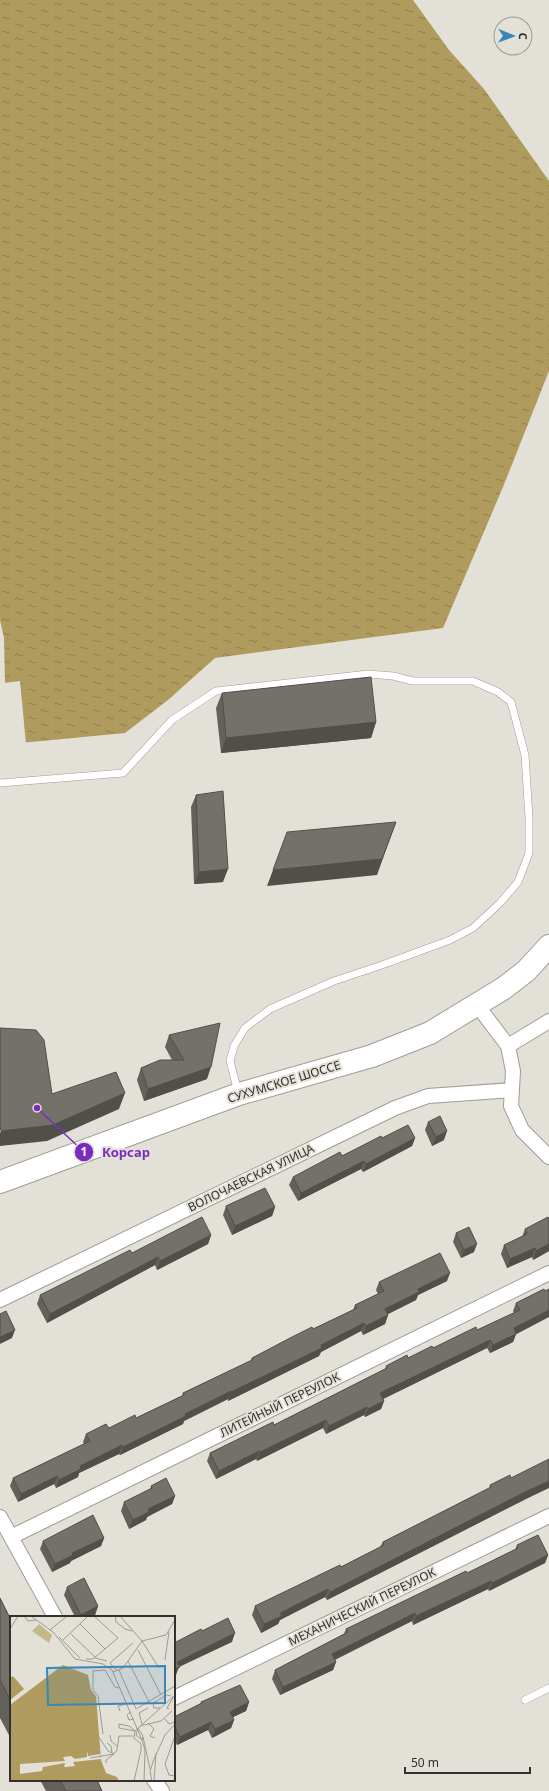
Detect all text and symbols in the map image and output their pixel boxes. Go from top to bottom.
north arrow [493,16,533,56]
text: С [516,32,531,40]
street label: СУХУМСКОЕ ШОССЕ [225,1056,343,1107]
street label: ВОЛОЧАЕВСКАЯ УЛИЦА [185,1139,317,1216]
callout: Корсар [74,1140,158,1165]
text: 1 [81,1143,87,1160]
text: Корсар [102,1143,150,1161]
street label: ЛИТЕЙНЫЙ ПЕРЕУЛОК [217,1368,343,1441]
street label: МЕХАНИЧЕСКИЙ ПЕРЕУЛОК [285,1563,439,1650]
inset map [10,1616,175,1781]
scale bar [405,1749,530,1775]
text: 50 m [411,1754,439,1771]

